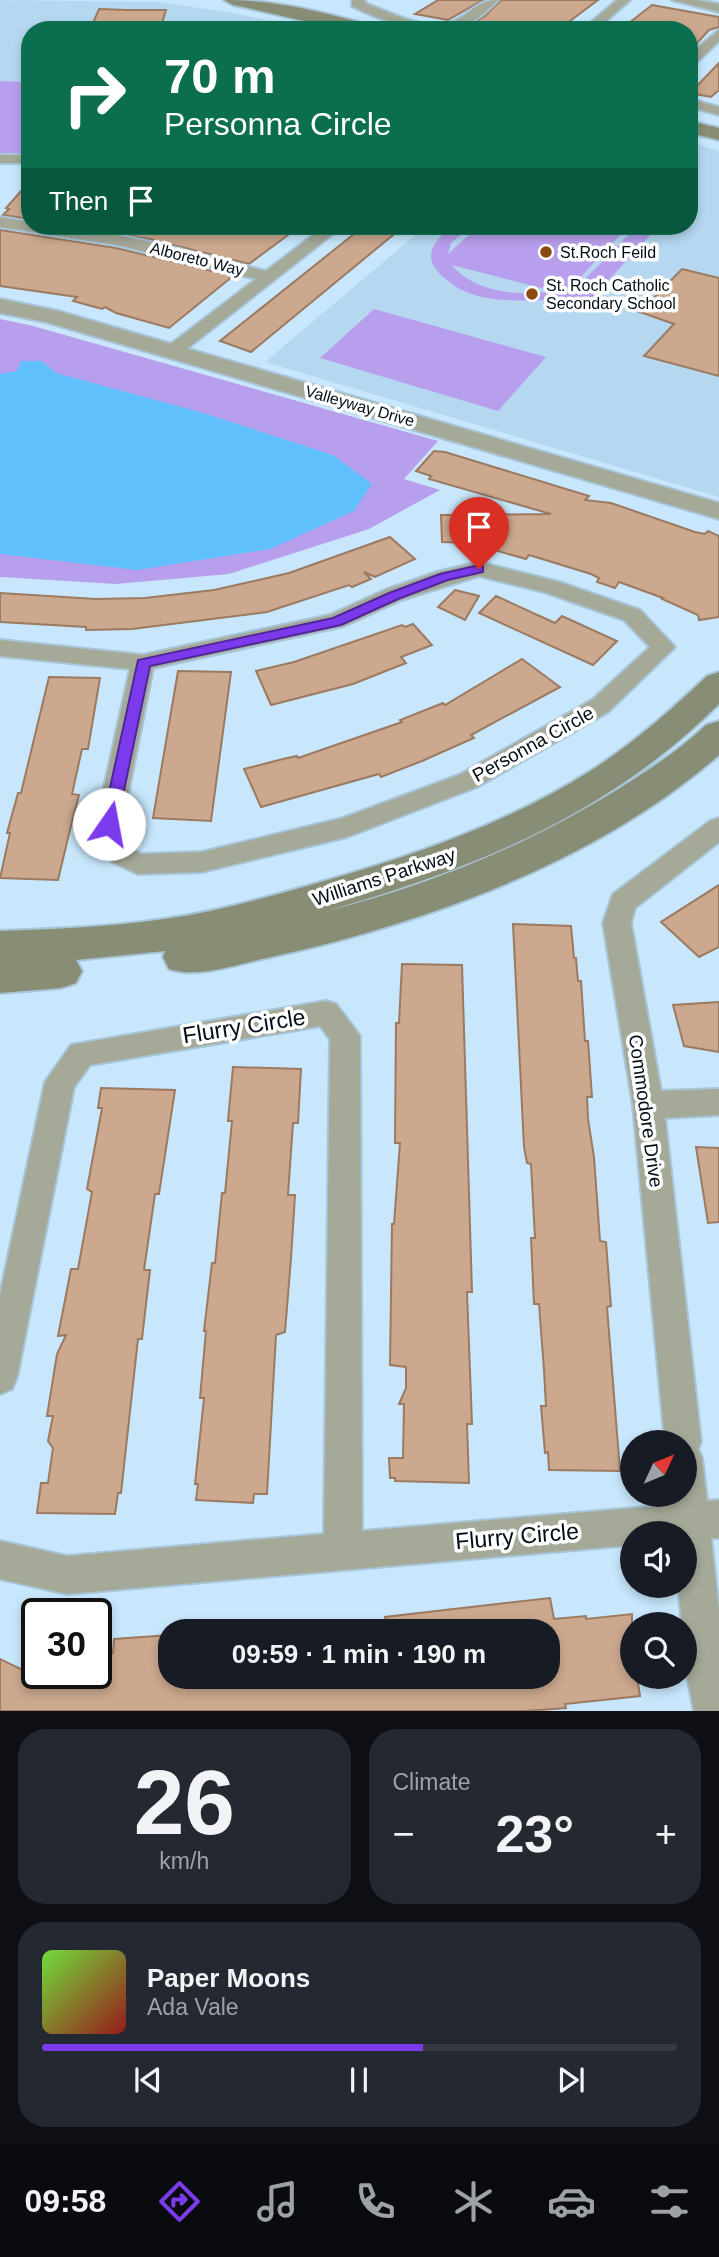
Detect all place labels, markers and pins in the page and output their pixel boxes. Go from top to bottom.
marker: St.Roch Feild [538,244,554,260]
place label: St.Roch Feild [560,244,656,261]
place label: St. Roch Catholic Secondary School [546,277,676,312]
marker: St. Roch Catholic Secondary School [524,286,540,302]
pin [449,497,509,569]

